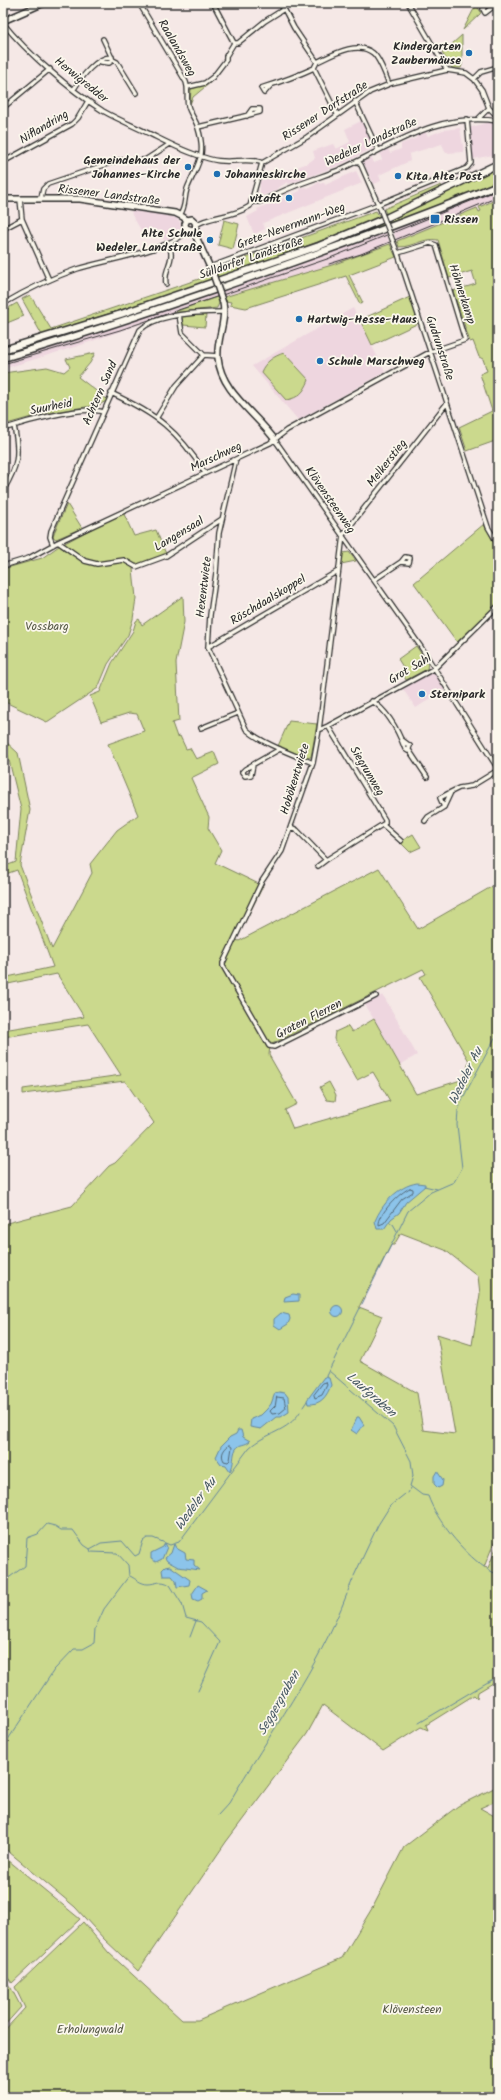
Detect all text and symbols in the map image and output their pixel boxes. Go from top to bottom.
street label: Raalandsweg [153,16,201,81]
place label: Kindergarten Zaubermäuse [391,37,461,70]
marker: Kindergarten Zaubermäuse [464,48,474,58]
street label: Herwigredder [50,52,113,108]
street label: Rissener Dorfstraße [278,76,372,146]
street label: Niflandring [16,105,72,149]
street label: Wedeler Landstraße [322,112,421,172]
place label: Gemeindehaus der Johannes-Kirche [84,151,181,184]
marker: Gemeindehaus der Johannes-Kirche [183,162,193,172]
place label: Johanneskirche [225,165,306,184]
place label: Kita Alte Post [406,167,483,186]
marker: Johanneskirche [212,169,222,179]
marker: Kita Alte Post [393,171,403,181]
street label: Rissener Landstraße [57,179,162,211]
place label: vitafit [250,189,282,208]
marker: vitafit [284,193,294,203]
street label: Grete-Nevermann-Weg [234,197,348,254]
place label: Rissen [444,210,478,229]
marker: Rissen [429,213,441,225]
place label: Alte Schule Wedeler Landstraße [96,224,202,257]
street label: Sülldorfer Landstraße [197,231,306,285]
marker: Alte Schule Wedeler Landstraße [205,235,215,245]
street label: Höhnerkamp [443,261,481,327]
place label: Hartwig-Hesse-Haus [307,310,417,329]
street label: Gudrunstraße [421,313,460,383]
marker: Hartwig-Hesse-Haus [294,314,304,324]
place label: Schule Marschweg [328,352,425,371]
marker: Schule Marschweg [315,356,325,366]
street label: Achtern Sand [77,357,123,428]
street label: Suurheid [28,393,75,420]
street label: Melkerstieg [362,435,412,491]
street label: Marschweg [187,437,245,477]
street label: Klövensteenweg [300,462,360,538]
street label: Langensaal [150,512,208,556]
street label: Hexentwiete [191,555,217,619]
street label: Röschdaalskoppel [226,570,310,630]
park label: Vossbarg [25,617,69,636]
street label: Grot Sahl [385,649,435,689]
place label: Sternipark [430,685,486,704]
marker: Sternipark [417,689,427,699]
street label: Hobökentwiete [275,740,315,817]
street label: Siegrunweg [345,742,390,800]
street label: Groten Flerren [272,994,346,1044]
water label: Wedeler Au [443,1042,490,1108]
water label: Laufgraben [341,1367,402,1423]
water label: Wedeler Au [170,1472,223,1535]
water label: Seggergraben [252,1666,306,1739]
park label: Klövensteen [382,2000,442,2019]
park label: Erholungwald [57,2020,124,2039]

